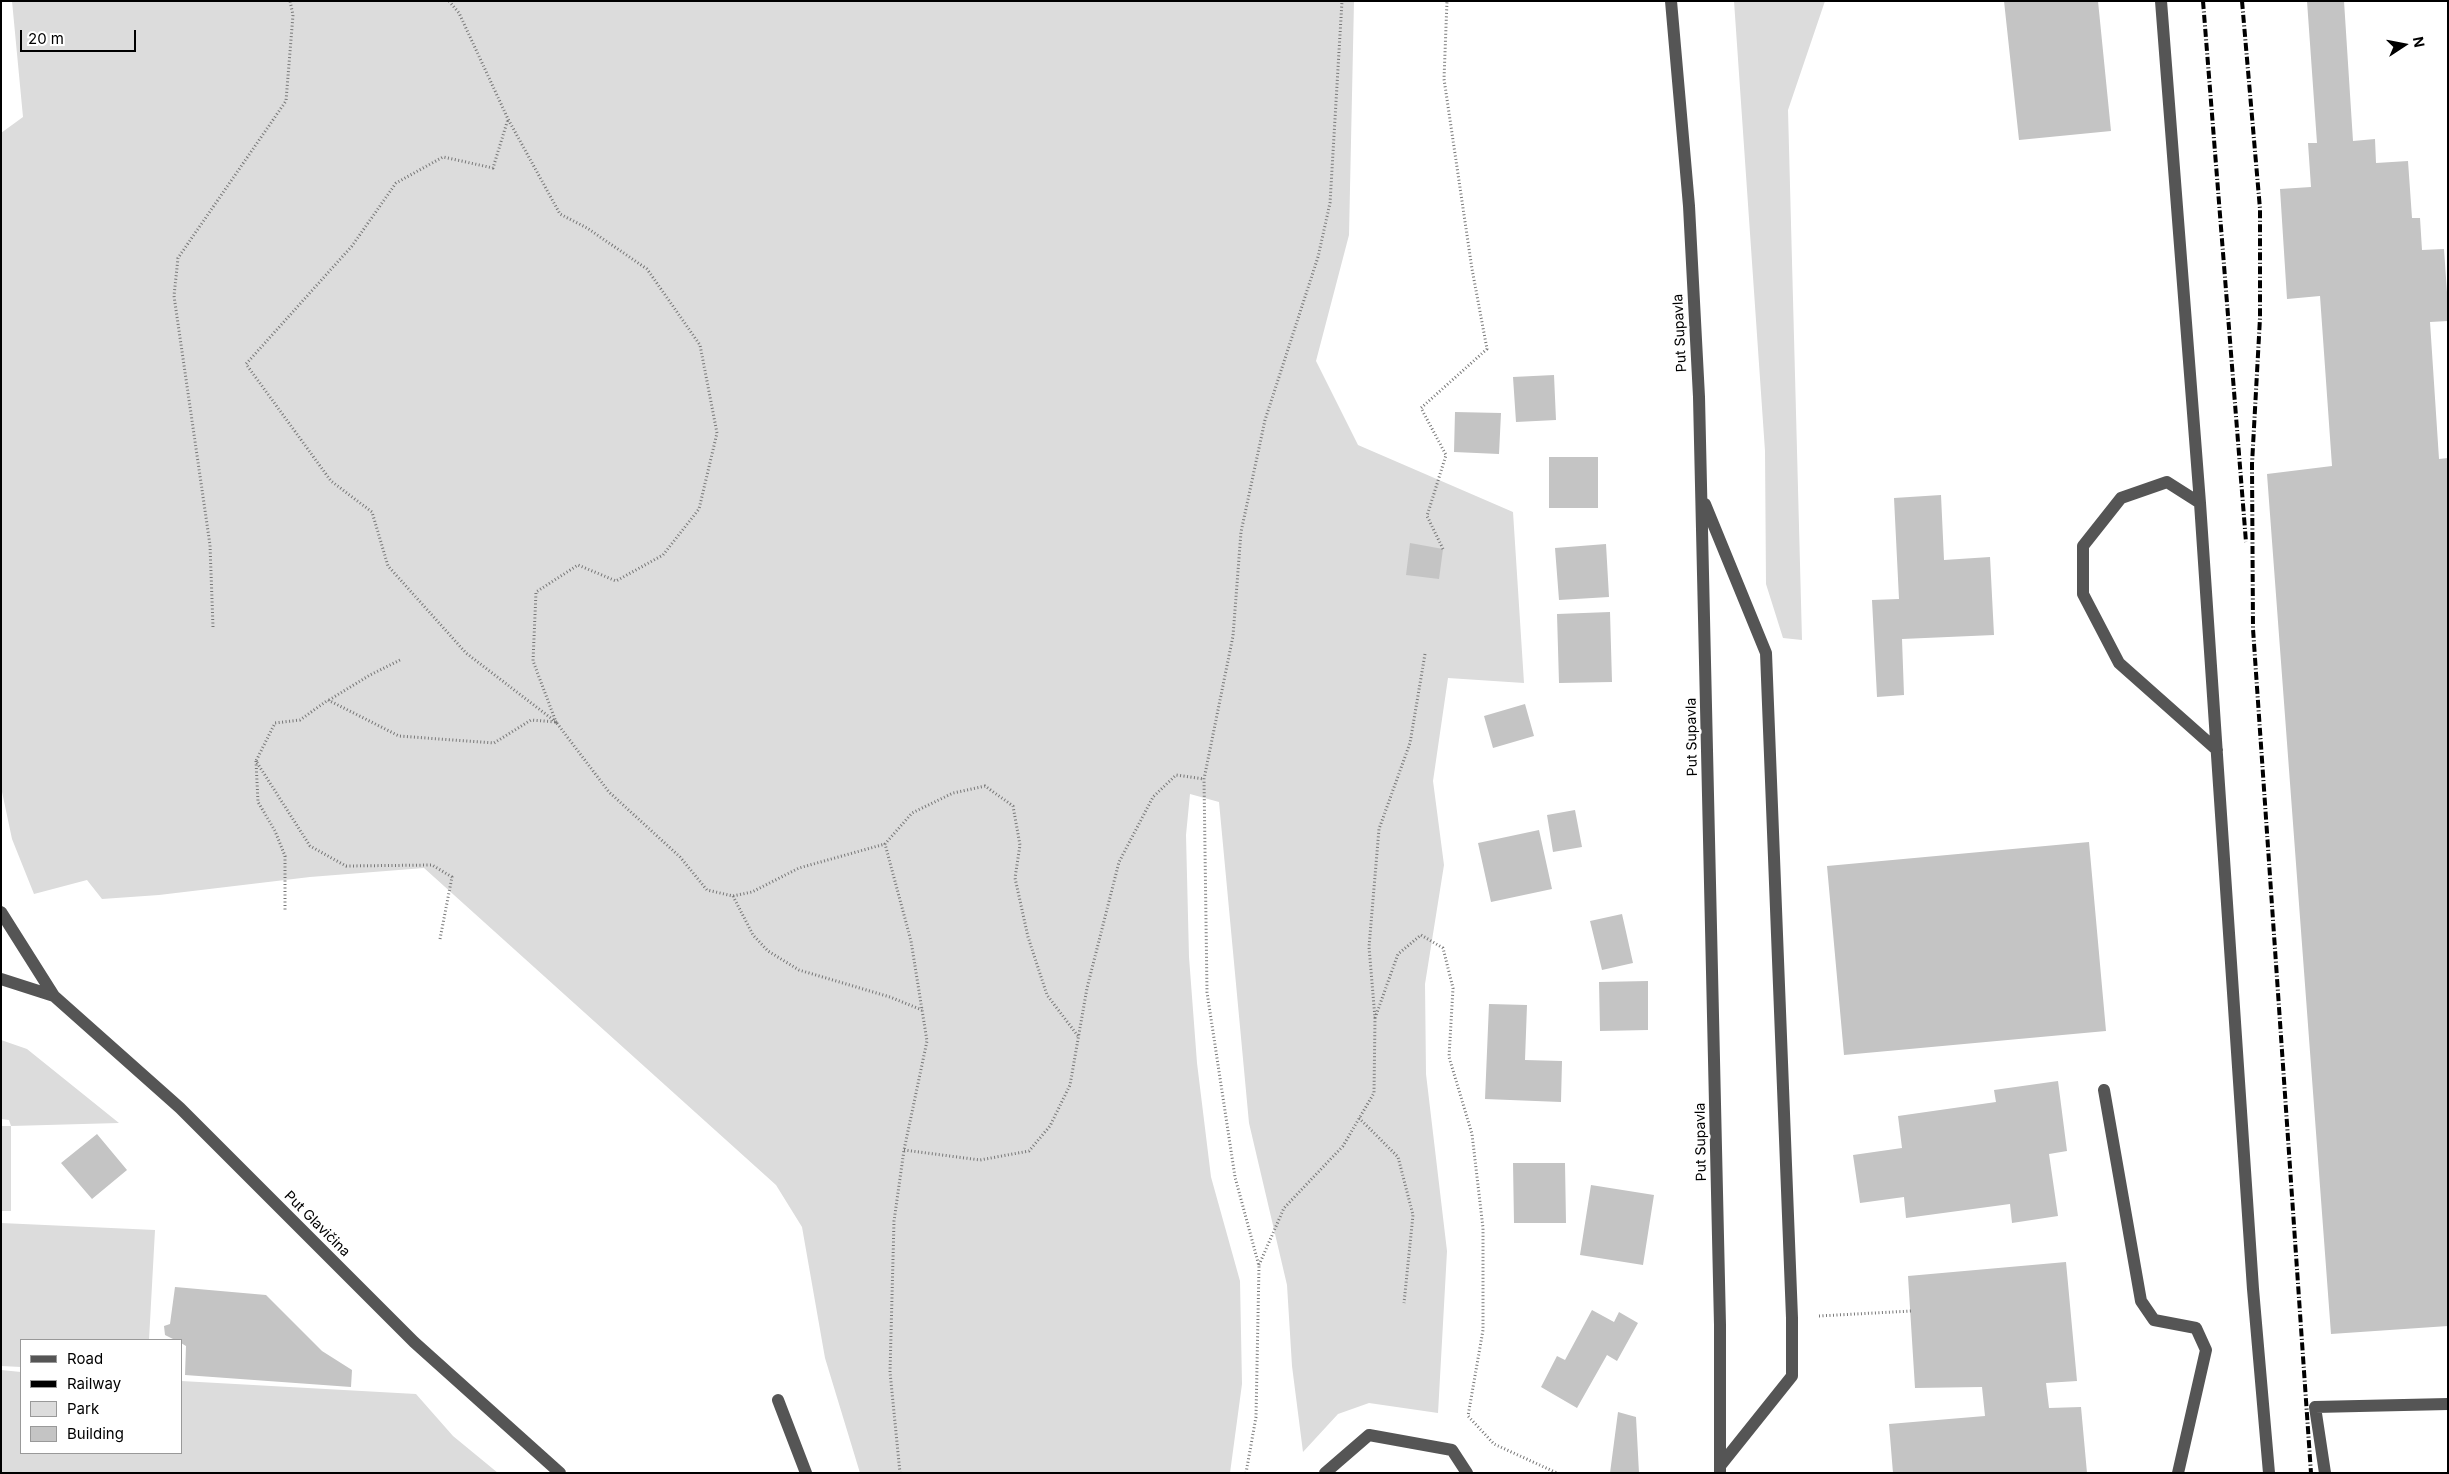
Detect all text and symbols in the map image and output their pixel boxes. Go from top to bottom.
scale bar [22,20,139,52]
north arrow [2379,20,2429,70]
text: 20 m [28,29,64,48]
text: N [2410,35,2429,49]
street label: Put Supavla [1670,293,1690,373]
street label: Put Supavla [1683,698,1701,776]
street label: Put Supavla [1692,1103,1710,1181]
street label: Put Glavičina [281,1188,353,1260]
legend [20,1339,182,1454]
text: Road [67,1349,103,1368]
text: Railway [67,1374,121,1393]
text: Park [67,1399,99,1418]
text: Building [67,1424,124,1443]

